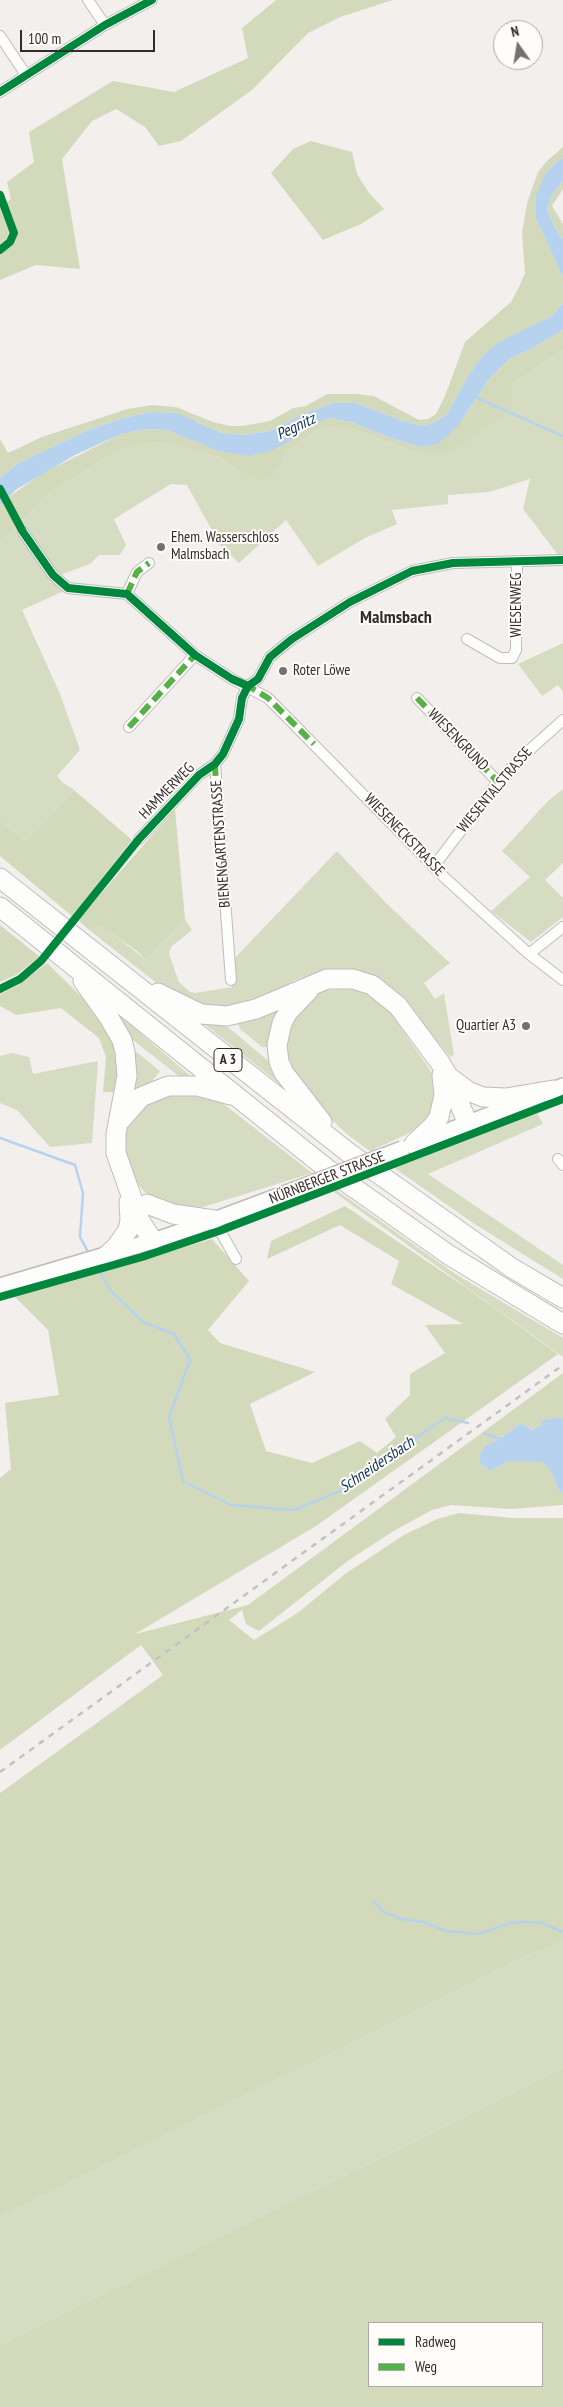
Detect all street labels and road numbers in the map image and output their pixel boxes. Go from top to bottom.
street label: WIESENWEG [508,573,526,637]
street label: WIESENGRUND [424,705,492,775]
street label: WIESENTALSTRASSE [454,743,536,837]
street label: HAMMERWEG [136,759,198,823]
street label: BIENENGARTENSTRASSE [208,779,234,909]
street label: WIESENECKSTRASSE [360,790,448,880]
road number: A 3 [214,1048,242,1072]
street label: NÜRNBERGER STRASSE [267,1148,387,1208]

